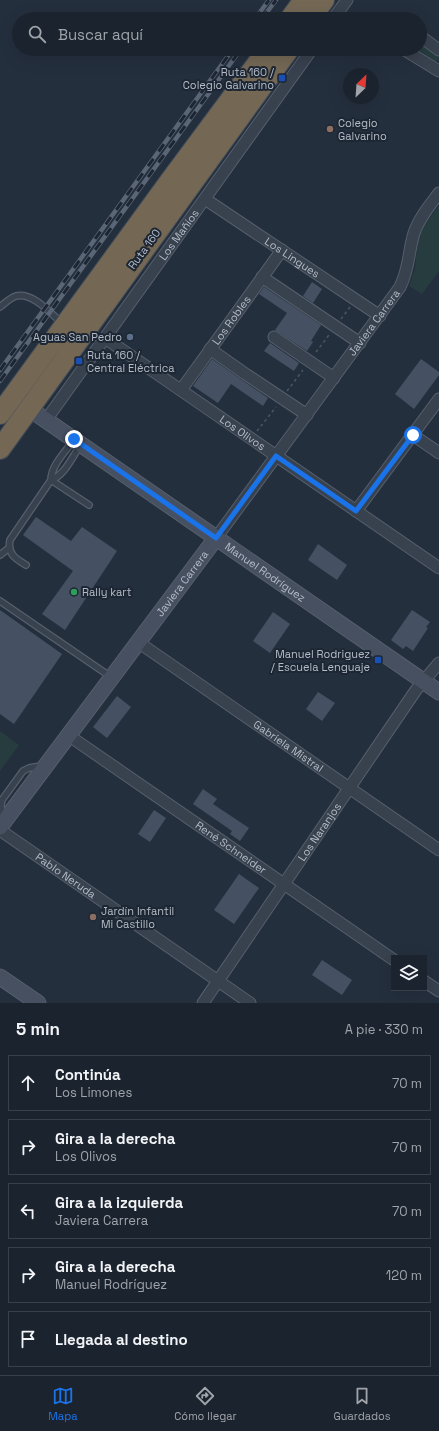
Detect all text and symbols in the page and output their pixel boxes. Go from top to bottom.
search box [12,12,427,56]
icon: search [26,23,48,45]
text: Buscar aquí [58,25,143,44]
place label: Ruta 160 / Colegio Galvarino [183,65,275,92]
north arrow [343,68,379,104]
marker: Ruta 160 / Colegio Galvarino [277,73,287,83]
place label: Colegio Galvarino [338,116,387,143]
marker: Colegio Galvarino [325,124,335,134]
street label: Los Mañíos [156,206,202,263]
street label: Ruta 160 [125,226,163,272]
street label: Los Lingues [262,234,323,281]
street label: Javiera Carrera [345,286,403,359]
street label: Los Robles [209,293,254,348]
place label: Aguas San Pedro [33,330,122,344]
marker: Aguas San Pedro [125,332,135,342]
place label: Ruta 160 / Central Eléctrica [87,348,175,375]
marker: Ruta 160 / Central Eléctrica [74,356,84,366]
street label: Los Olivos [217,412,268,453]
route start [404,426,422,444]
route end [65,430,83,448]
street label: Manuel Rodríguez [222,539,309,605]
street label: Javiera Carrera [153,547,212,619]
place label: Rally kart [82,585,132,599]
marker: Rally kart [69,587,79,597]
place label: Manuel Rodriguez / Escuela Lenguaje [271,647,370,674]
marker: Manuel Rodriguez / Escuela Lenguaje [373,655,383,665]
street label: Gabriela Mistral [251,717,326,775]
street label: Los Naranjos [295,800,344,864]
street label: René Schneider [193,818,269,877]
street label: Pablo Neruda [33,850,99,902]
place label: Jardín Infantil Mi Castillo [101,904,174,931]
marker: Jardín Infantil Mi Castillo [88,912,98,922]
map controls [391,955,427,991]
button: layers [391,955,427,991]
text: 5 min [16,1018,60,1040]
text: A pie · 330 m [345,1021,423,1038]
text: Continúa [55,1065,121,1084]
icon: ahead [17,1072,39,1094]
text: 70 m [392,1075,422,1092]
text: Los Limones [55,1084,132,1101]
text: Gira a la derecha [55,1129,175,1148]
icon: right [17,1136,39,1158]
text: 70 m [392,1139,422,1156]
text: Los Olivos [55,1148,117,1165]
text: Gira a la izquierda [55,1193,183,1212]
icon: left [17,1200,39,1222]
text: 70 m [392,1203,422,1220]
text: Javiera Carrera [55,1212,148,1229]
text: Gira a la derecha [55,1257,175,1276]
icon: right [17,1264,39,1286]
text: 120 m [386,1267,422,1284]
text: Manuel Rodríguez [55,1276,167,1293]
icon: arrive [17,1328,39,1350]
text: Llegada al destino [55,1330,188,1349]
tab: Mapa [48,1385,78,1423]
tab: Cómo llegar [174,1385,237,1423]
tab: Guardados [333,1385,391,1423]

